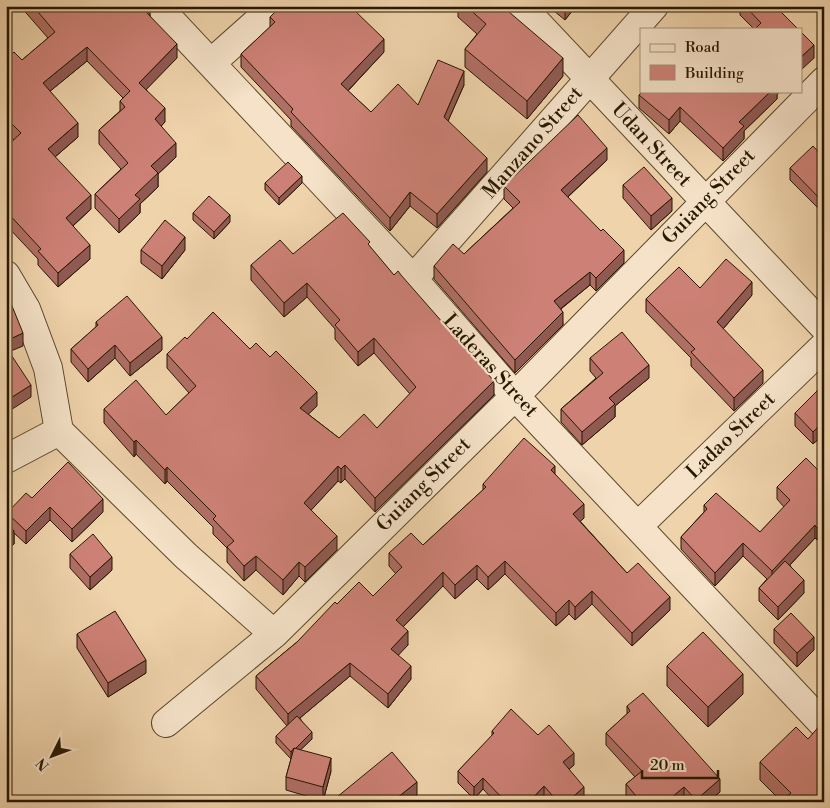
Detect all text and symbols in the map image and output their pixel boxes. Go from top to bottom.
legend [640,28,802,92]
text: Road [685,38,720,57]
text: Building [684,64,744,83]
street label: Manzano Street [477,82,589,204]
street label: Udan Street [606,98,696,192]
street label: Guiang Street [657,144,761,250]
street label: Laderas Street [437,309,543,423]
street label: Ladao Street [681,387,781,485]
street label: Guiang Street [371,432,477,538]
north arrow [28,730,78,780]
scale bar [642,748,719,780]
text: N [33,754,53,774]
text: 20 m [650,756,685,775]

